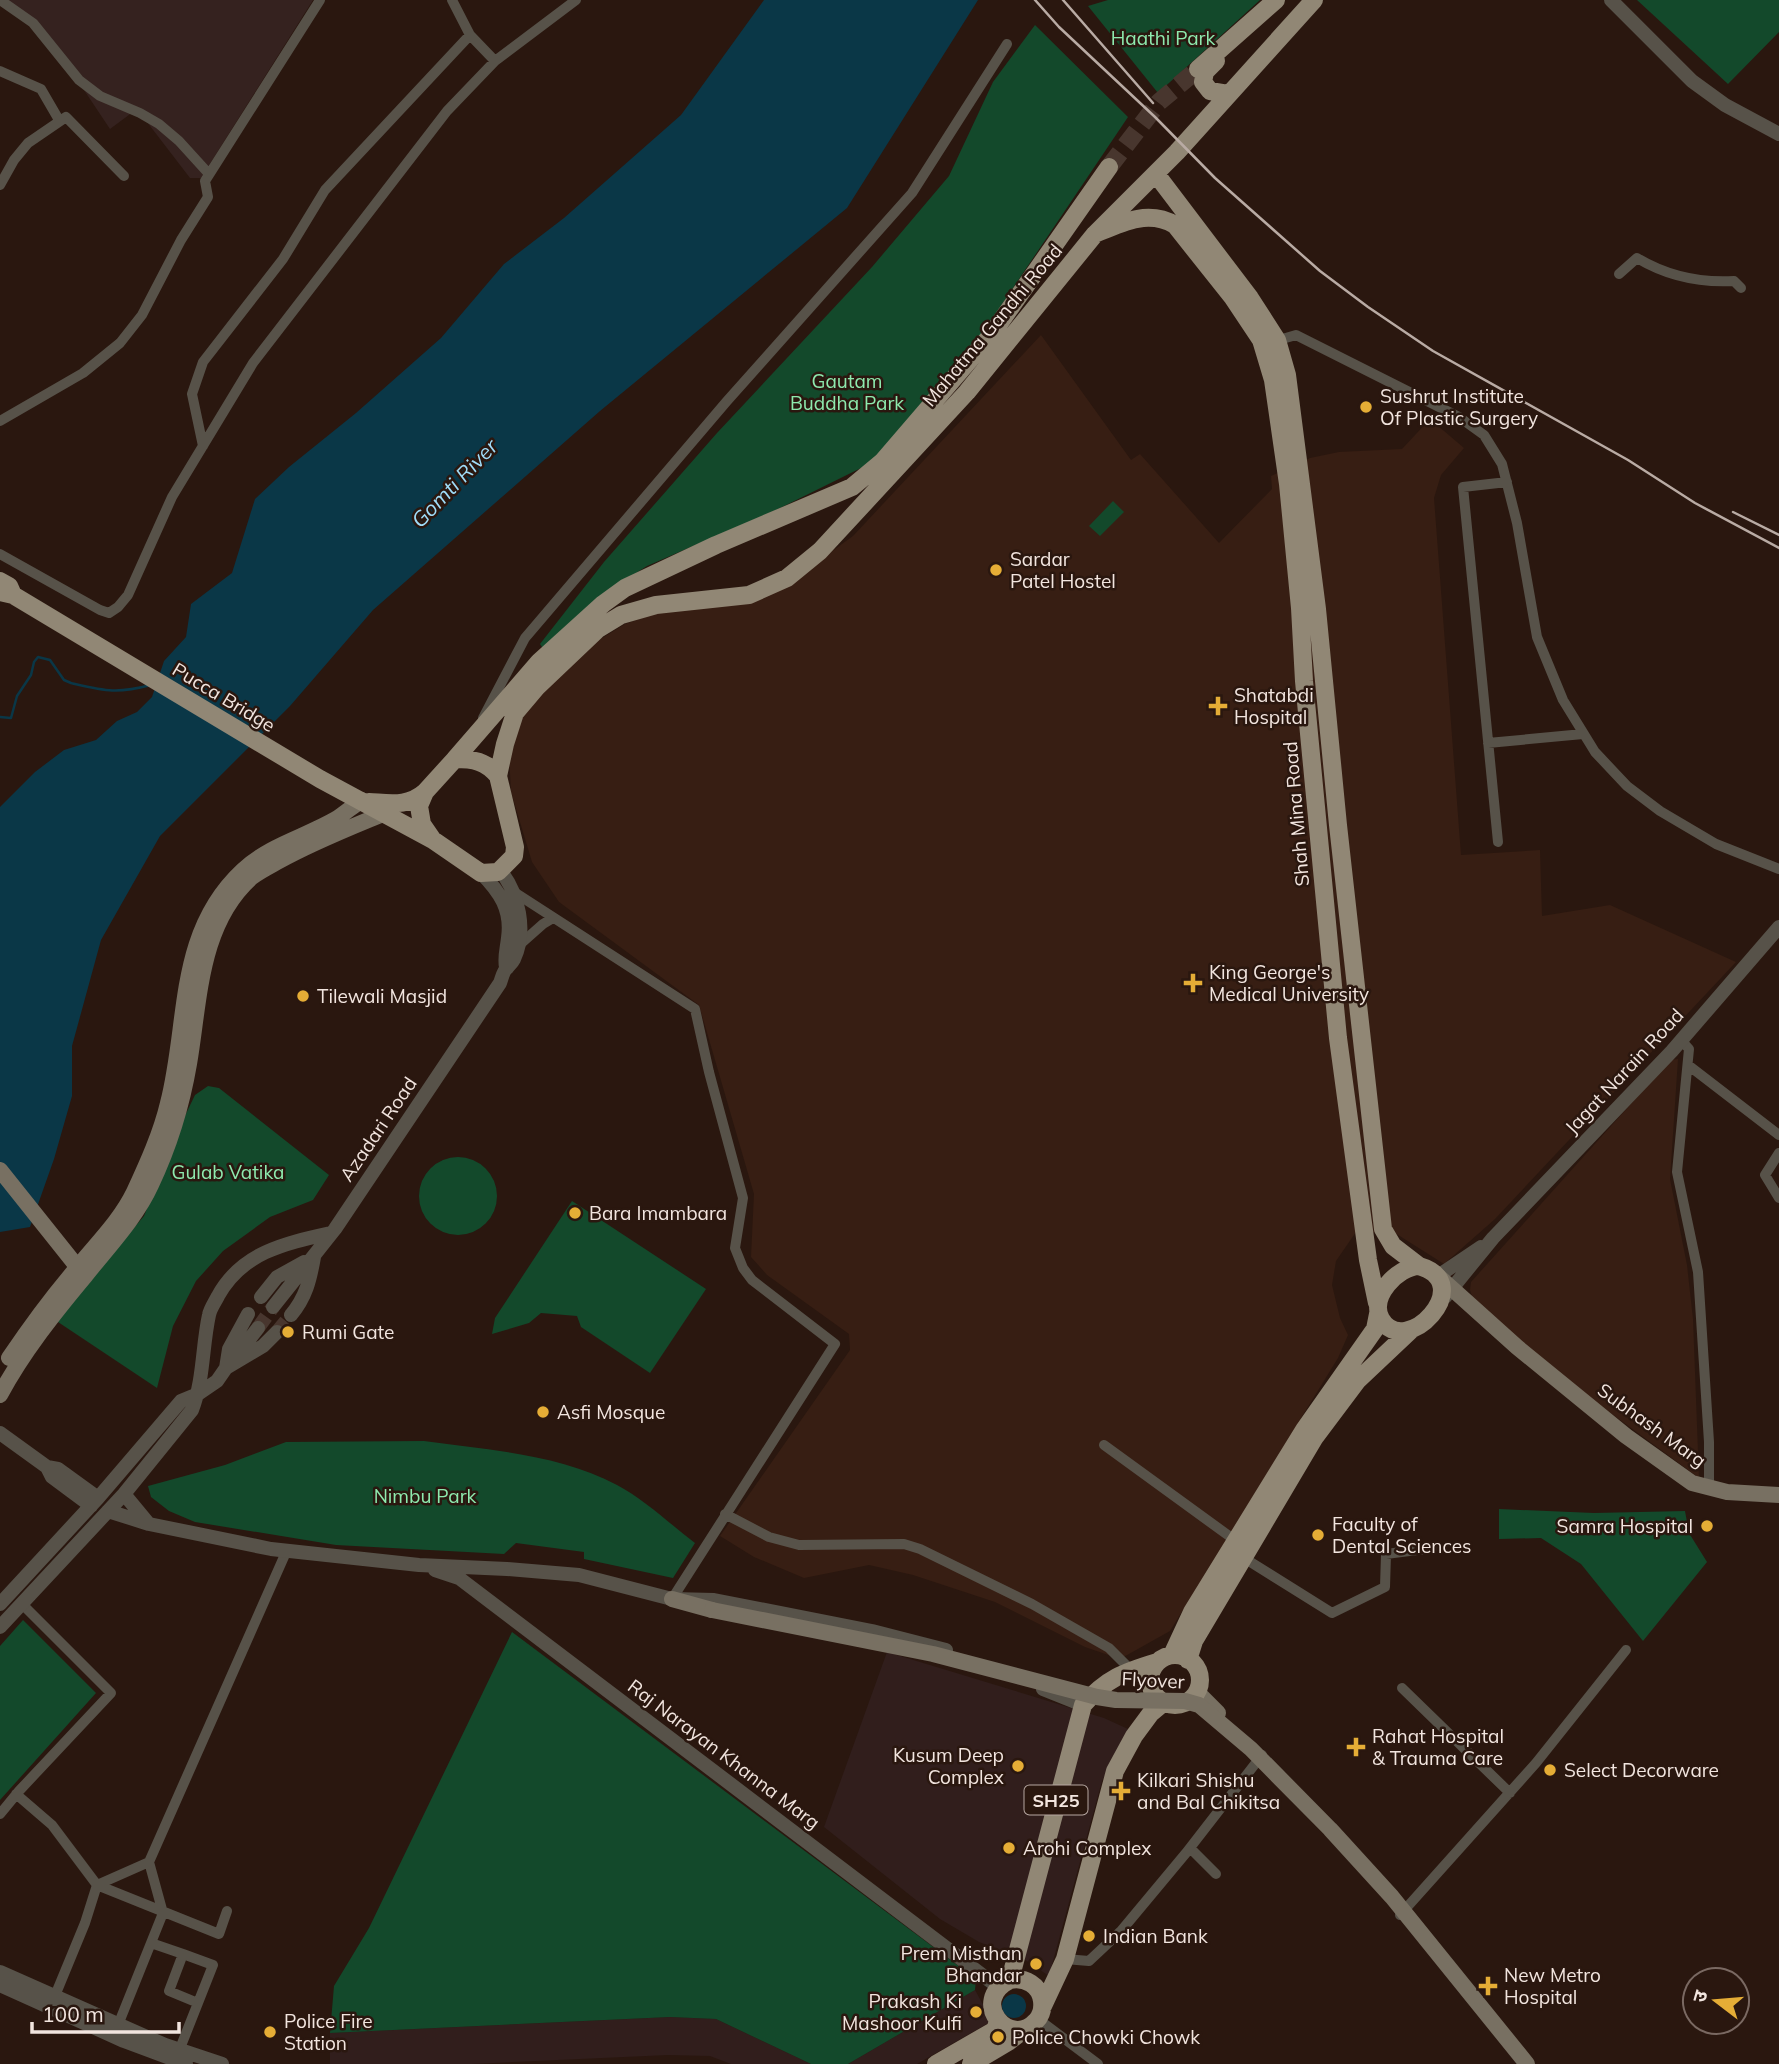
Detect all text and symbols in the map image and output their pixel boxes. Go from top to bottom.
park label: Haathi Park [1111,26,1216,50]
street label: Mahatma Gandhi Road [917,239,1067,411]
park label: Gautam Buddha Park [790,369,904,415]
place label: Sushrut Institute Of Plastic Surgery [1380,384,1538,430]
marker: Sushrut Institute Of Plastic Surgery [1358,399,1374,415]
water label: Gomti River [405,432,504,533]
place label: Sardar Patel Hostel [1010,547,1116,593]
marker: Sardar Patel Hostel [988,562,1004,578]
street label: Pucca Bridge [168,657,280,737]
place label: Shatabdi Hospital [1234,683,1314,729]
marker: Shatabdi Hospital [1208,696,1228,716]
street label: Shah Mina Road [1278,741,1314,887]
place label: King George's Medical University [1209,960,1369,1006]
marker: King George's Medical University [1183,973,1203,993]
place label: Tilewali Masjid [317,984,447,1008]
marker: Tilewali Masjid [295,988,311,1004]
street label: Jagat Narain Road [1560,1003,1688,1139]
street label: Azadari Road [334,1072,422,1186]
park label: Gulab Vatika [172,1160,284,1184]
place label: Bara Imambara [589,1201,727,1225]
marker: Bara Imambara [567,1205,583,1221]
place label: Rumi Gate [302,1320,394,1344]
marker: Rumi Gate [280,1324,296,1340]
street label: Subhash Marg [1593,1378,1711,1472]
place label: Asfi Mosque [557,1400,665,1424]
marker: Asfi Mosque [535,1404,551,1420]
park label: Nimbu Park [374,1484,477,1508]
place label: Faculty of Dental Sciences [1332,1512,1471,1558]
place label: Samra Hospital [1557,1514,1693,1538]
marker: Samra Hospital [1699,1518,1715,1534]
marker: Faculty of Dental Sciences [1310,1527,1326,1543]
street label: Flyover [1121,1666,1185,1694]
street label: Raj Narayan Khanna Marg [623,1674,825,1834]
place label: Rahat Hospital & Trauma Care [1372,1724,1504,1770]
marker: Rahat Hospital & Trauma Care [1346,1737,1366,1757]
place label: Kusum Deep Complex [893,1743,1004,1789]
marker: Kusum Deep Complex [1010,1758,1026,1774]
place label: Select Decorware [1564,1758,1719,1782]
marker: Select Decorware [1542,1762,1558,1778]
place label: Kilkari Shishu and Bal Chikitsa [1137,1768,1280,1814]
marker: Kilkari Shishu and Bal Chikitsa [1111,1781,1131,1801]
road number: SH25 [1024,1786,1088,1814]
place label: Arohi Complex [1023,1836,1151,1860]
marker: Arohi Complex [1001,1840,1017,1856]
place label: Indian Bank [1103,1924,1208,1948]
marker: Indian Bank [1081,1928,1097,1944]
place label: Prem Misthan Bhandar [901,1941,1022,1987]
marker: Prem Misthan Bhandar [1028,1956,1044,1972]
place label: New Metro Hospital [1504,1963,1601,2009]
north arrow [1681,1966,1751,2036]
marker: New Metro Hospital [1478,1976,1498,1996]
text: उ [1687,1987,1713,2005]
place label: Prakash Ki Mashoor Kulfi [842,1989,962,2035]
scale bar [32,1990,178,2034]
text: 100 m [42,2001,104,2027]
marker: Prakash Ki Mashoor Kulfi [968,2004,984,2020]
place label: Police Fire Station [284,2009,373,2055]
marker: Police Fire Station [262,2024,278,2040]
place label: Police Chowki Chowk [1012,2025,1200,2049]
marker: Police Chowki Chowk [990,2029,1006,2045]

